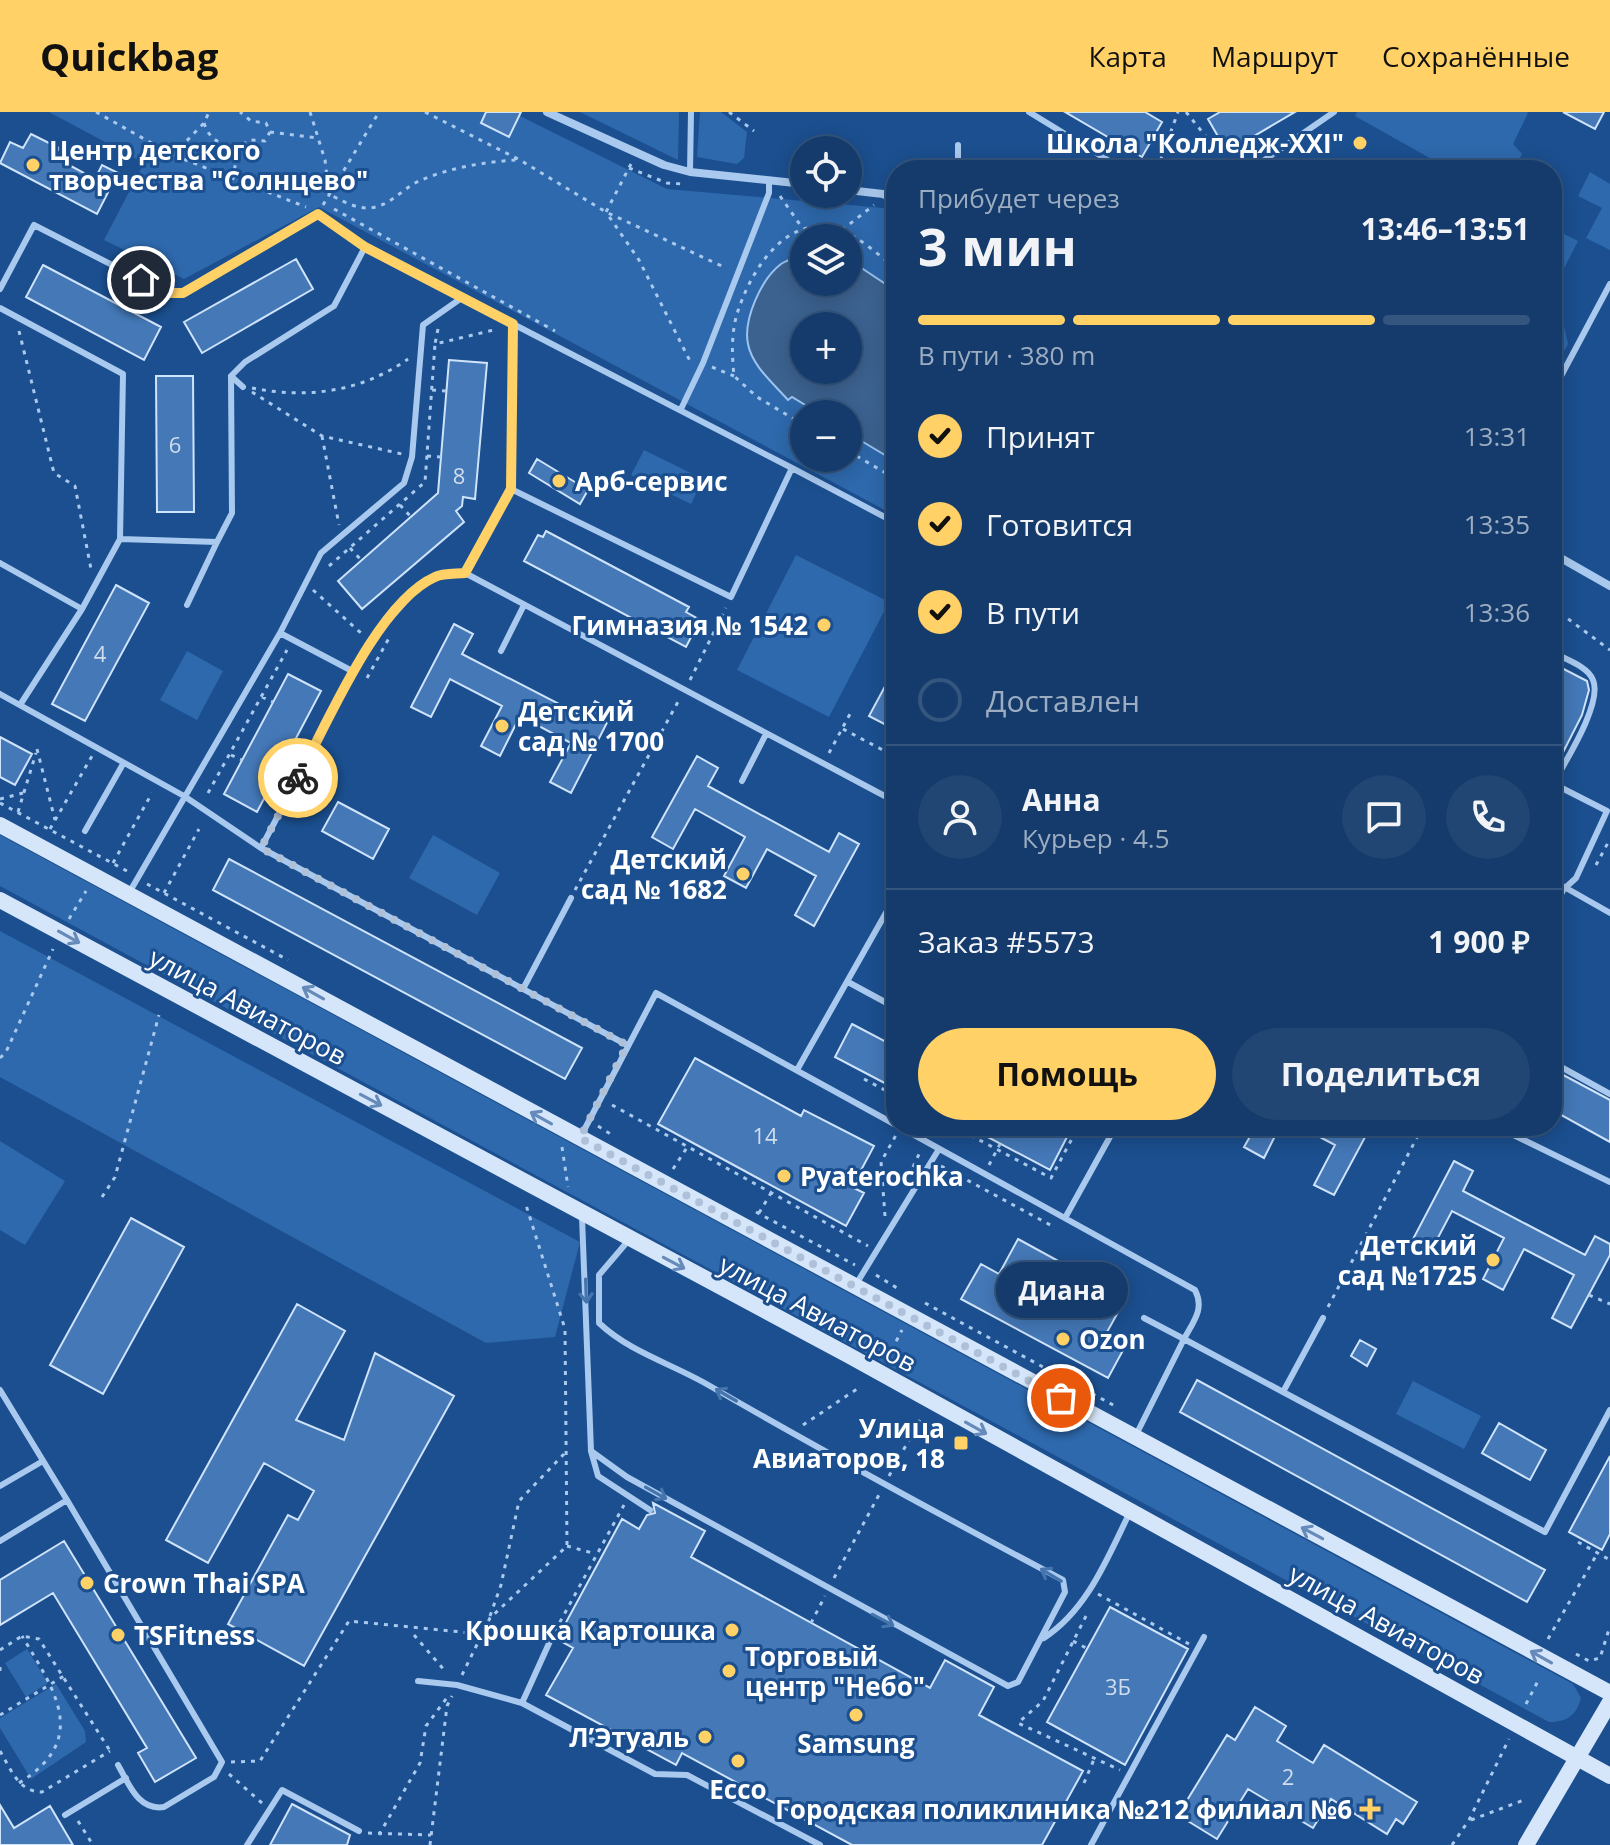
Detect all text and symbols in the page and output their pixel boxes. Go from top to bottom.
text: Quickbag [40,30,218,82]
text: Карта [1088,37,1167,75]
text: Маршрут [1211,37,1338,75]
text: Сохранённые [1382,37,1570,75]
place label: Школа "Колледж-XXI" [1046,125,1344,161]
place label: Центр детского творчества "Солнцево" [49,132,368,198]
marker: Школа "Колледж-XXI" [1351,134,1369,152]
map controls [790,136,862,472]
button: locate [790,136,862,208]
marker: Центр детского творчества "Солнцево" [24,156,42,174]
text: Прибудет через [918,180,1120,216]
text: 13:46–13:51 [1361,208,1530,249]
text: 3 мин [918,210,1077,281]
button: layers [790,224,862,296]
pin [107,246,175,314]
icon: home [119,258,163,302]
button: + [790,312,862,384]
text: В пути · 380 m [918,337,1095,373]
button: − [790,400,862,472]
icon: check [918,414,962,458]
text: Принят [986,416,1095,457]
text: 13:31 [1464,418,1530,454]
house number: 6 [169,429,181,459]
house number: 8 [453,460,465,490]
place label: Арб-сервис [575,463,728,499]
marker: Арб-сервис [550,472,568,490]
icon: check [918,502,962,546]
text: Готовится [986,504,1133,545]
text: 13:35 [1464,506,1530,542]
icon: check [918,590,962,634]
text: В пути [986,592,1080,633]
text: 13:36 [1464,594,1530,630]
place label: Гимназия № 1542 [572,607,808,643]
marker: Гимназия № 1542 [815,616,833,634]
house number: 4 [94,638,107,668]
text: Доставлен [986,680,1140,721]
place label: Детский сад № 1700 [518,693,664,759]
marker: Детский сад № 1700 [493,717,511,735]
courier [258,738,338,818]
icon: bike [276,756,320,800]
button: person [918,775,1002,859]
button: chat [1342,775,1426,859]
button: phone [1446,775,1530,859]
text: Анна [1022,779,1101,820]
text: Курьер · 4.5 [1022,820,1170,856]
place label: Детский сад № 1682 [581,841,727,907]
marker: Детский сад № 1682 [734,865,752,883]
text: Заказ #5573 [918,921,1095,962]
text: 1 900 ₽ [1428,921,1530,962]
one-way arrow [56,930,80,945]
street label: улица Авиаторов [143,939,353,1073]
one-way arrow [301,985,325,1001]
button: Помощь [918,1028,1216,1120]
button: Поделиться [1232,1028,1530,1120]
one-way arrow [359,1093,382,1109]
one-way arrow [530,1109,553,1125]
house number: 14 [752,1120,778,1150]
place label: Pyaterochka [800,1158,964,1194]
marker: Pyaterochka [775,1167,793,1185]
place label: Детский сад №1725 [1338,1227,1477,1293]
street label: улица Авиаторов [713,1246,923,1380]
marker: Детский сад №1725 [1484,1251,1502,1269]
one-way arrow [662,1256,685,1272]
callout: Диана [995,1262,1127,1318]
text: Диана [1018,1272,1106,1308]
one-way arrow [579,1277,594,1304]
place label: Ozon [1079,1321,1146,1357]
marker: Ozon [1054,1330,1072,1348]
pin [1027,1364,1095,1432]
icon: bag [1039,1376,1083,1420]
one-way arrow [715,1387,738,1403]
place label: Улица Авиаторов, 18 [753,1410,945,1476]
one-way arrow [964,1420,987,1436]
marker: Улица Авиаторов, 18 [952,1434,970,1452]
one-way arrow [644,1486,667,1502]
one-way arrow [1301,1525,1325,1540]
street label: улица Авиаторов [1283,1555,1491,1693]
place label: Crown Thai SPA [103,1565,305,1601]
one-way arrow [1040,1567,1063,1583]
marker: Crown Thai SPA [78,1574,96,1592]
place label: Крошка Картошка [465,1612,716,1648]
one-way arrow [871,1612,895,1628]
place label: TSFitness [134,1617,255,1653]
marker: Крошка Картошка [723,1621,741,1639]
marker: TSFitness [109,1626,127,1644]
place label: Торговый центр "Небо" [745,1638,925,1704]
one-way arrow [1530,1648,1553,1664]
marker: Торговый центр "Небо" [720,1662,738,1680]
house number: 3Б [1105,1671,1131,1701]
marker: Samsung [847,1706,865,1724]
place label: Л’Этуаль [569,1719,689,1755]
place label: Samsung [797,1725,915,1761]
marker: Л’Этуаль [696,1728,714,1746]
marker: Ecco [729,1752,747,1770]
house number: 2 [1282,1761,1294,1791]
place label: Ecco [709,1771,767,1807]
place label: Городская поликлиника №212 филиал №6 [775,1791,1352,1827]
marker: Городская поликлиника №212 филиал №6 [1359,1798,1381,1820]

